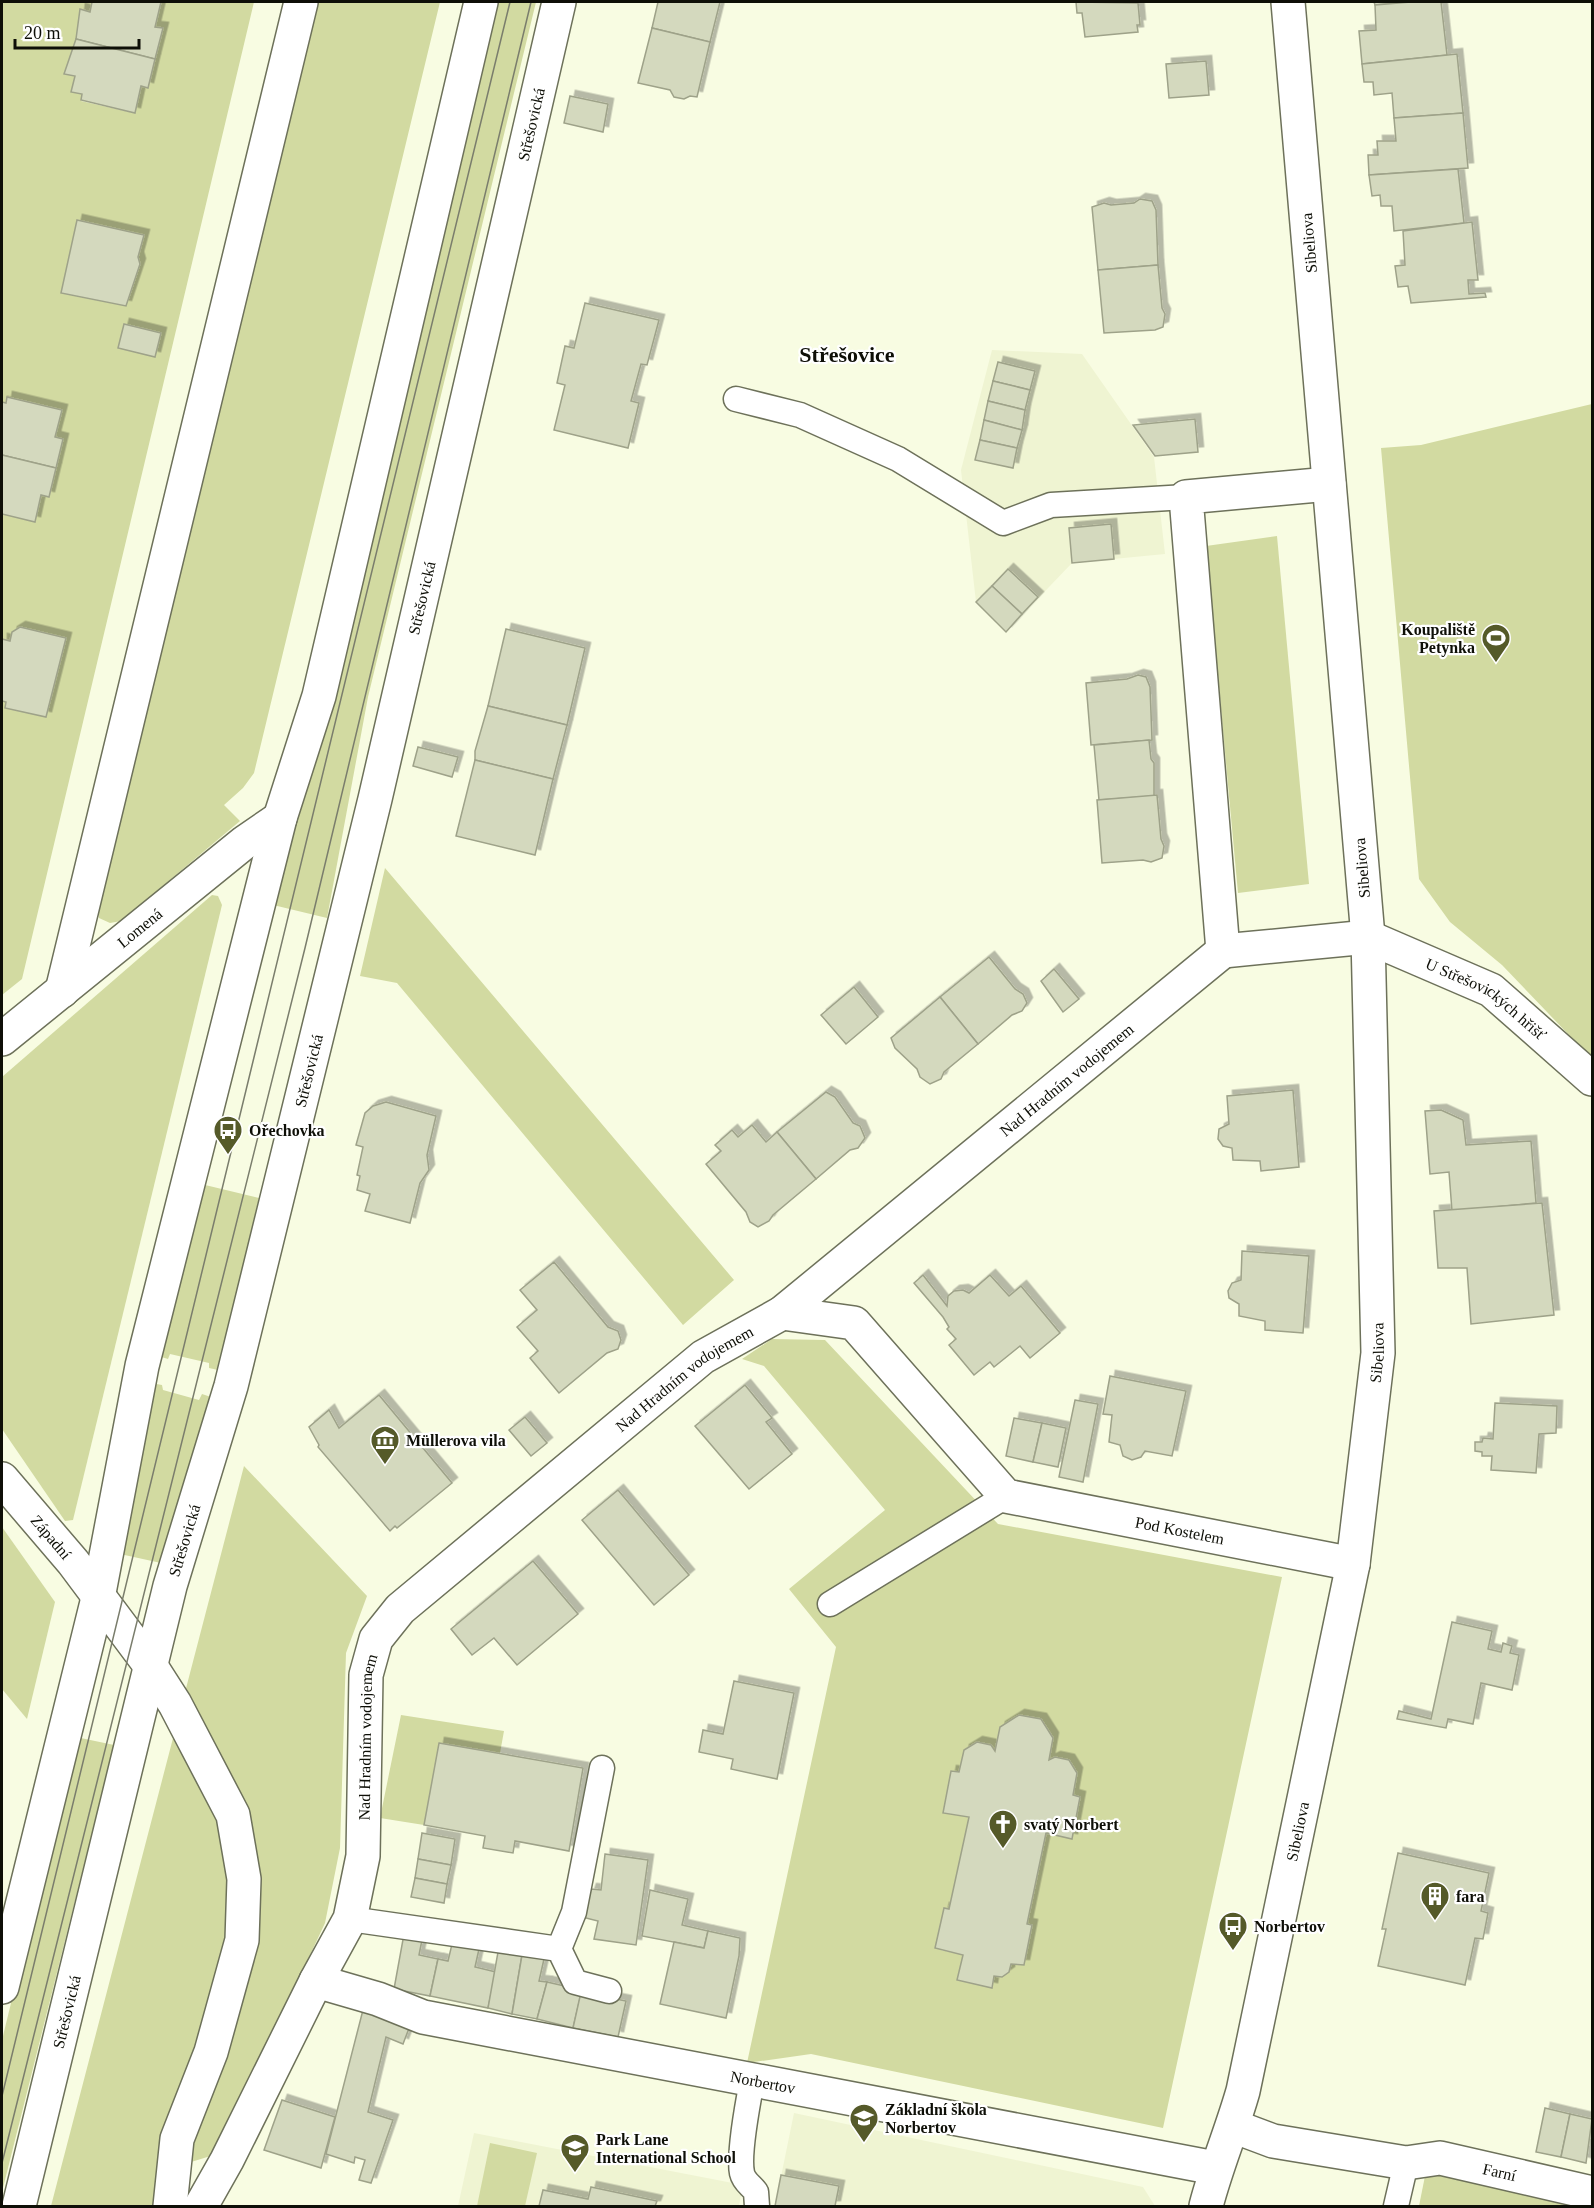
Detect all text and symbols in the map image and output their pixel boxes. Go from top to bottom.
scale bar [15,12,140,50]
text: 20 m [24,23,61,43]
street label: Střešovická [514,86,547,163]
street label: Sibeliova [1298,212,1320,274]
district label: Střešovice [799,342,895,367]
street label: Střešovická [405,560,438,636]
place label: Koupaliště Petynka [1401,621,1475,657]
sports icon: Koupaliště Petynka [1480,622,1512,664]
street label: Sibeliova [1351,837,1373,899]
street label: Lomená [114,904,165,951]
street label: U Střešovických hřišť [1423,954,1550,1043]
street label: Nad Hradním vodojemem [996,1020,1137,1139]
street label: Střešovická [291,1032,326,1109]
bus stop icon: Ořechovka [212,1114,244,1156]
place label: Ořechovka [249,1122,325,1139]
street label: Nad Hradním vodojemem [612,1322,756,1435]
street label: Sibeliova [1366,1322,1387,1384]
museum icon: Müllerova vila [369,1424,401,1466]
place label: Müllerova vila [406,1432,506,1449]
street label: Střešovická [165,1502,203,1578]
street label: Západní [28,1511,75,1563]
street label: Pod Kostelem [1134,1513,1226,1547]
street label: Nad Hradním vodojemem [355,1651,380,1821]
street label: Sibeliova [1283,1800,1312,1863]
church icon: svatý Norbert [987,1808,1019,1850]
place label: svatý Norbert [1024,1816,1119,1834]
building icon: fara [1419,1880,1451,1922]
place label: fara [1456,1888,1484,1905]
bus stop icon: Norbertov [1217,1910,1249,1952]
place label: Norbertov [1254,1918,1325,1935]
street label: Střešovická [49,1973,83,2050]
street label: Norbertov [729,2067,797,2096]
place label: Základní škola Norbertov [885,2101,987,2136]
school or university icon: Základní škola Norbertov [848,2102,880,2144]
place label: Park Lane International School [596,2131,737,2166]
school or university icon: Park Lane International School [559,2132,591,2174]
street label: Farní [1481,2160,1518,2184]

